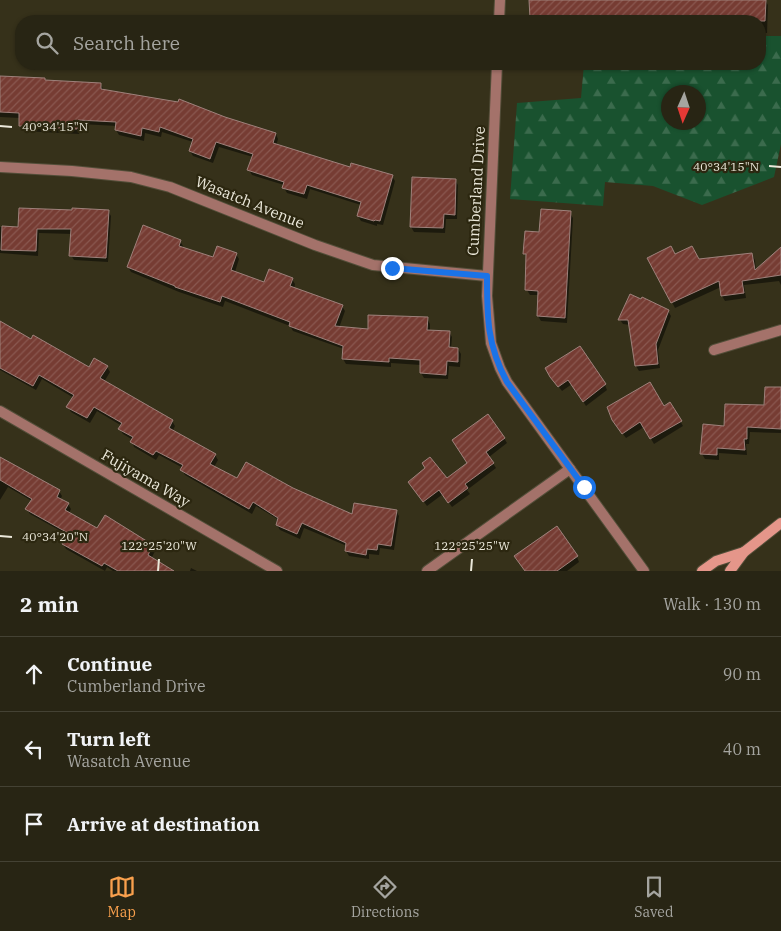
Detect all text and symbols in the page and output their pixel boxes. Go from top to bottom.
search box [15,15,766,70]
icon: search [33,29,61,57]
text: Search here [73,31,180,55]
north arrow [661,85,706,130]
text: 40°34'15"N [22,119,88,134]
street label: Cumberland Drive [463,126,489,256]
text: 40°34'15"N [693,159,759,174]
street label: Wasatch Avenue [193,172,307,232]
route end [381,257,404,280]
street label: Fujiyama Way [98,445,194,511]
route start [573,476,596,499]
text: 40°34'20"N [22,529,88,544]
text: 122°25'20"W [121,538,197,553]
text: 122°25'25"W [434,538,510,553]
text: 2 min [20,590,79,618]
text: Walk · 130 m [663,594,761,614]
text: Continue [67,652,152,676]
icon: ahead [20,660,48,688]
text: 90 m [723,664,761,684]
text: Cumberland Drive [67,676,206,696]
text: Turn left [67,727,150,751]
icon: left [20,735,48,763]
text: 40 m [723,739,761,759]
text: Wasatch Avenue [67,751,191,771]
icon: arrive [20,810,48,838]
text: Arrive at destination [67,812,260,836]
tab: Map [108,873,136,921]
tab: Directions [351,873,419,921]
tab: Saved [634,873,673,921]

